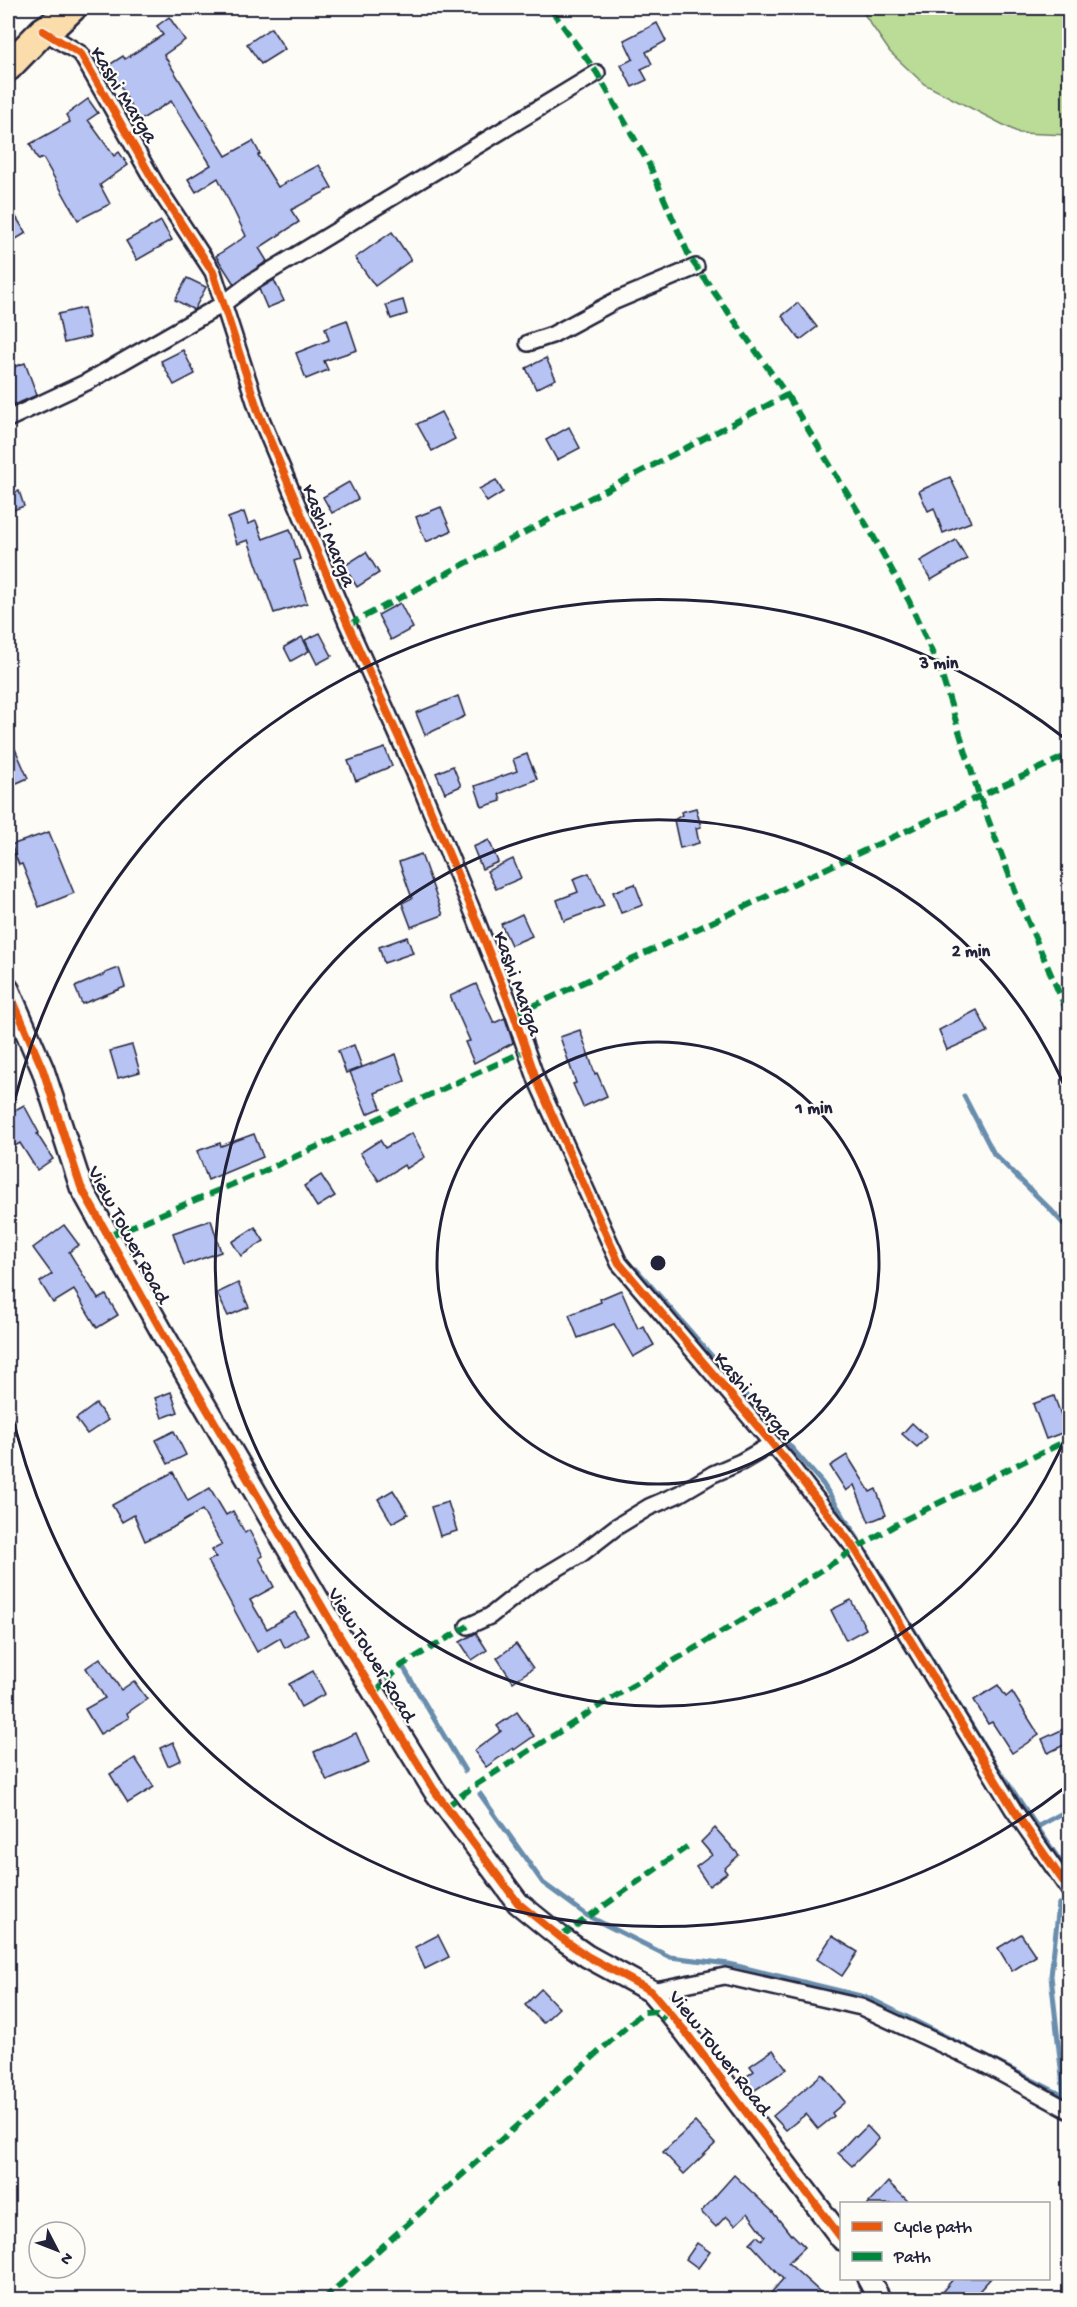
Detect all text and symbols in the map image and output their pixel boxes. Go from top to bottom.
street label: Kashi Marga [83,43,162,150]
street label: Kashi Marga [294,481,360,593]
text: 3 min [919,654,959,675]
street label: Kashi Marga [485,929,547,1041]
text: 2 min [952,942,991,963]
text: 1 min [795,1099,833,1120]
street label: View Tower Road [80,1161,175,1310]
centre of rings [648,1253,668,1273]
street label: Kashi Marga [706,1348,797,1448]
street label: View Tower Road [319,1583,421,1729]
street label: View Tower Road [661,1986,776,2123]
legend [840,2202,1050,2280]
text: Cycle path [894,2218,972,2239]
north arrow [27,2220,87,2280]
text: N [55,2247,76,2268]
text: Path [893,2248,931,2269]

